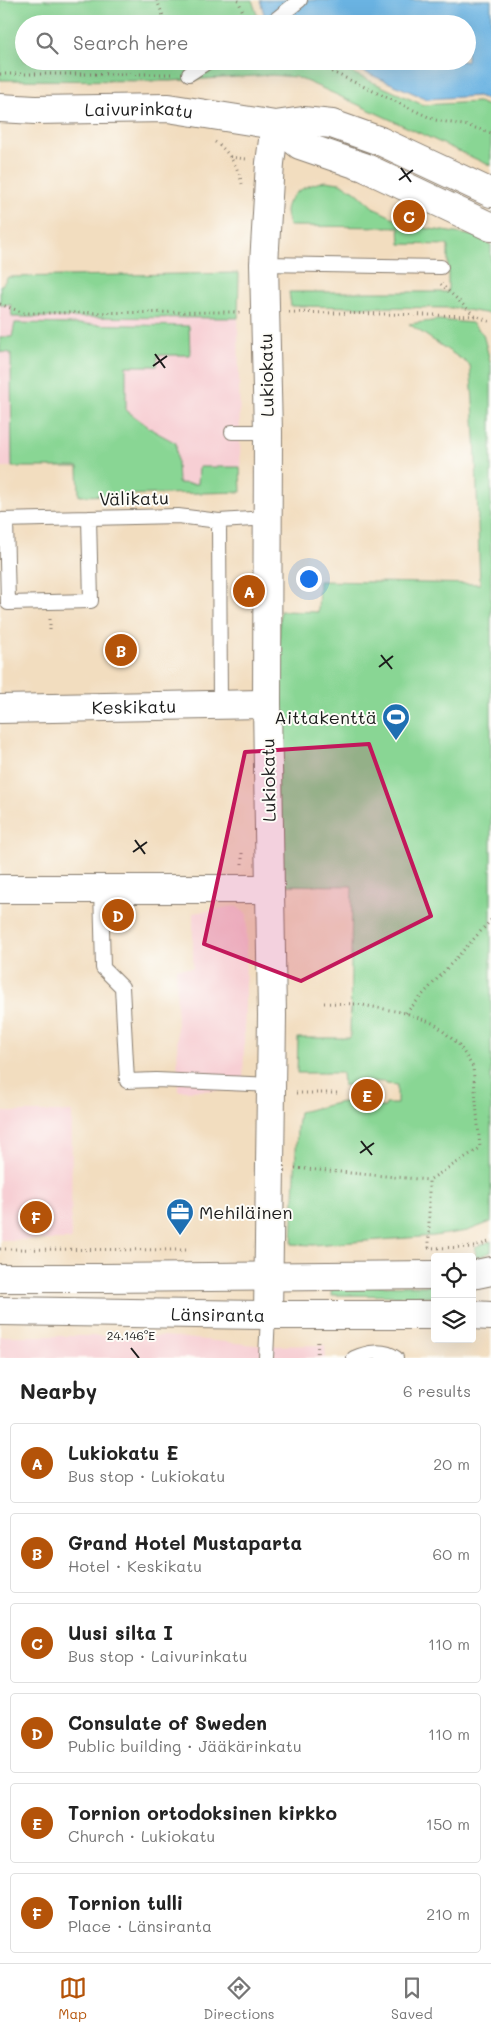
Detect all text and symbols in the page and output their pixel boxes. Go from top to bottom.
search box [15,15,476,70]
icon: search [33,29,61,57]
text: Search here [73,30,189,55]
street label: Laivurinkatu [84,96,195,124]
pin: C [393,197,425,235]
street label: Lukiokatu [253,333,279,417]
street label: Välikatu [99,485,169,511]
your location [296,566,322,592]
pin: A [233,572,265,610]
pin: B [105,631,137,669]
street label: Keskikatu [92,694,176,719]
sports icon: Aittakenttä [381,702,411,741]
place label: Aittakenttä [274,705,377,729]
street label: Lukiokatu [255,738,281,822]
pin: D [102,896,134,934]
pin: E [351,1076,383,1114]
office icon: Mehiläinen [165,1197,195,1236]
pin: F [20,1198,52,1236]
place label: Mehiläinen [199,1200,292,1224]
map controls [431,1253,476,1343]
button: locate [431,1253,476,1298]
button: layers [431,1298,476,1343]
street label: Länsiranta [171,1302,265,1327]
text: 24.146°E [107,1327,155,1343]
text: Nearby [20,1377,97,1404]
text: 6 results [403,1380,471,1401]
text: Lukiokatu E [68,1440,178,1465]
text: A [31,1453,43,1474]
text: 20 m [433,1453,470,1474]
text: Bus stop · Lukiokatu [68,1465,225,1486]
text: Grand Hotel Mustaparta [68,1530,302,1555]
text: B [32,1543,42,1564]
text: 60 m [433,1543,470,1564]
text: Hotel · Keskikatu [68,1555,202,1576]
text: Uusi silta I [68,1620,173,1645]
text: C [31,1633,43,1654]
text: 110 m [428,1633,470,1654]
text: Bus stop · Laivurinkatu [68,1645,248,1666]
text: Consulate of Sweden [68,1710,267,1735]
text: D [31,1723,43,1744]
text: 110 m [428,1723,470,1744]
text: Public building · Jääkärinkatu [68,1735,302,1756]
text: Tornion ortodoksinen kirkko [68,1800,337,1825]
text: E [32,1813,42,1834]
text: 150 m [426,1813,470,1834]
text: Church · Lukiokatu [68,1825,215,1846]
text: Tornion tulli [68,1890,183,1915]
text: F [32,1903,42,1924]
text: 210 m [426,1903,470,1924]
text: Place · Länsiranta [68,1915,212,1936]
tab: Map [58,1974,87,2023]
tab: Directions [203,1974,275,2023]
tab: Saved [391,1974,433,2023]

